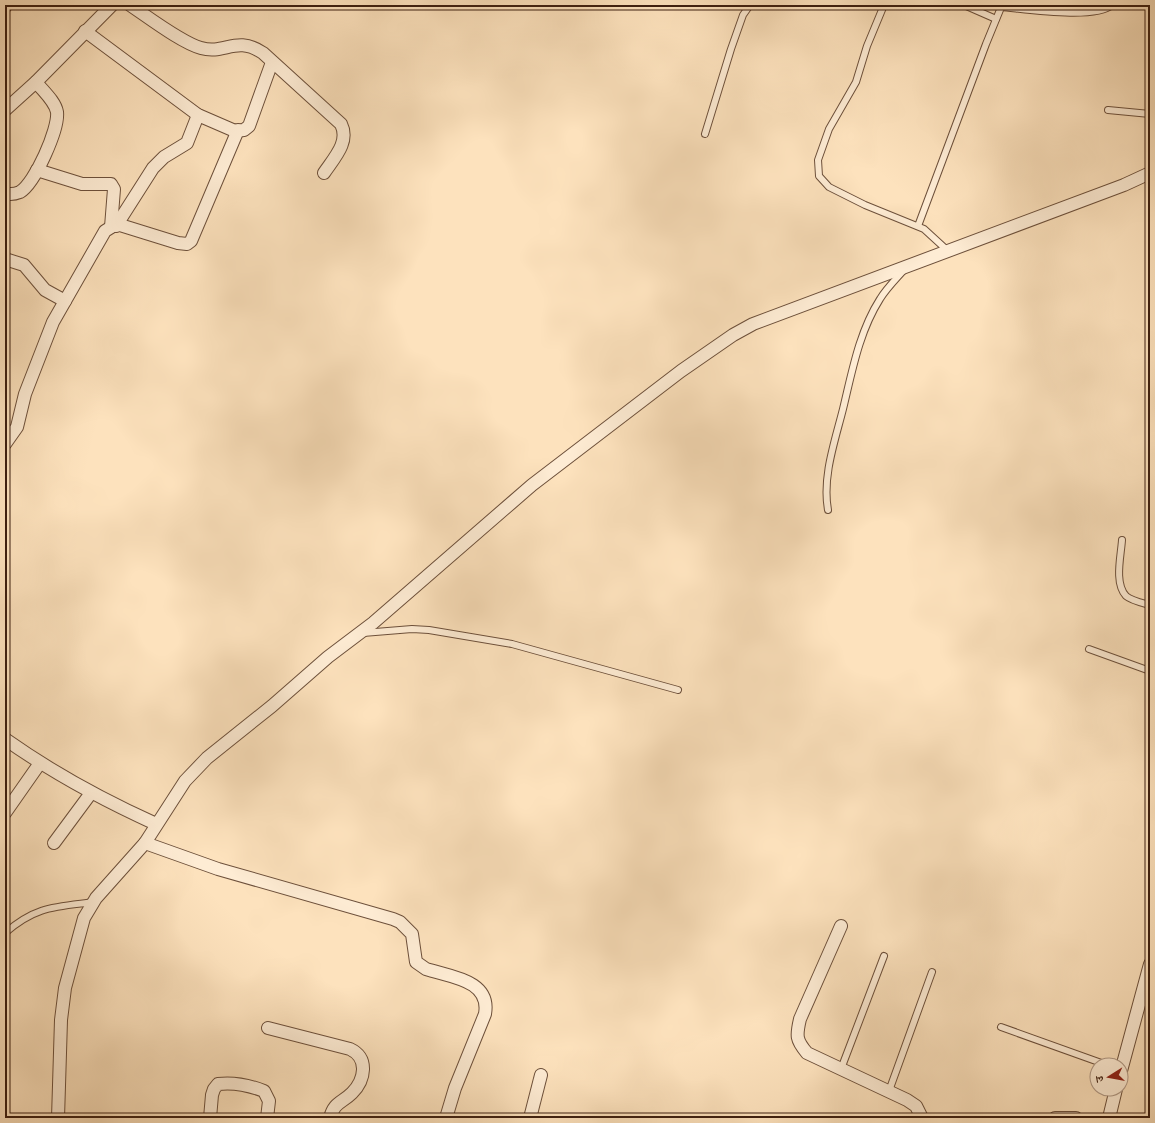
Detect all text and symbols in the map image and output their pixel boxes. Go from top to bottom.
north arrow [1089,1057,1129,1097]
text: उ [1092,1073,1108,1084]

